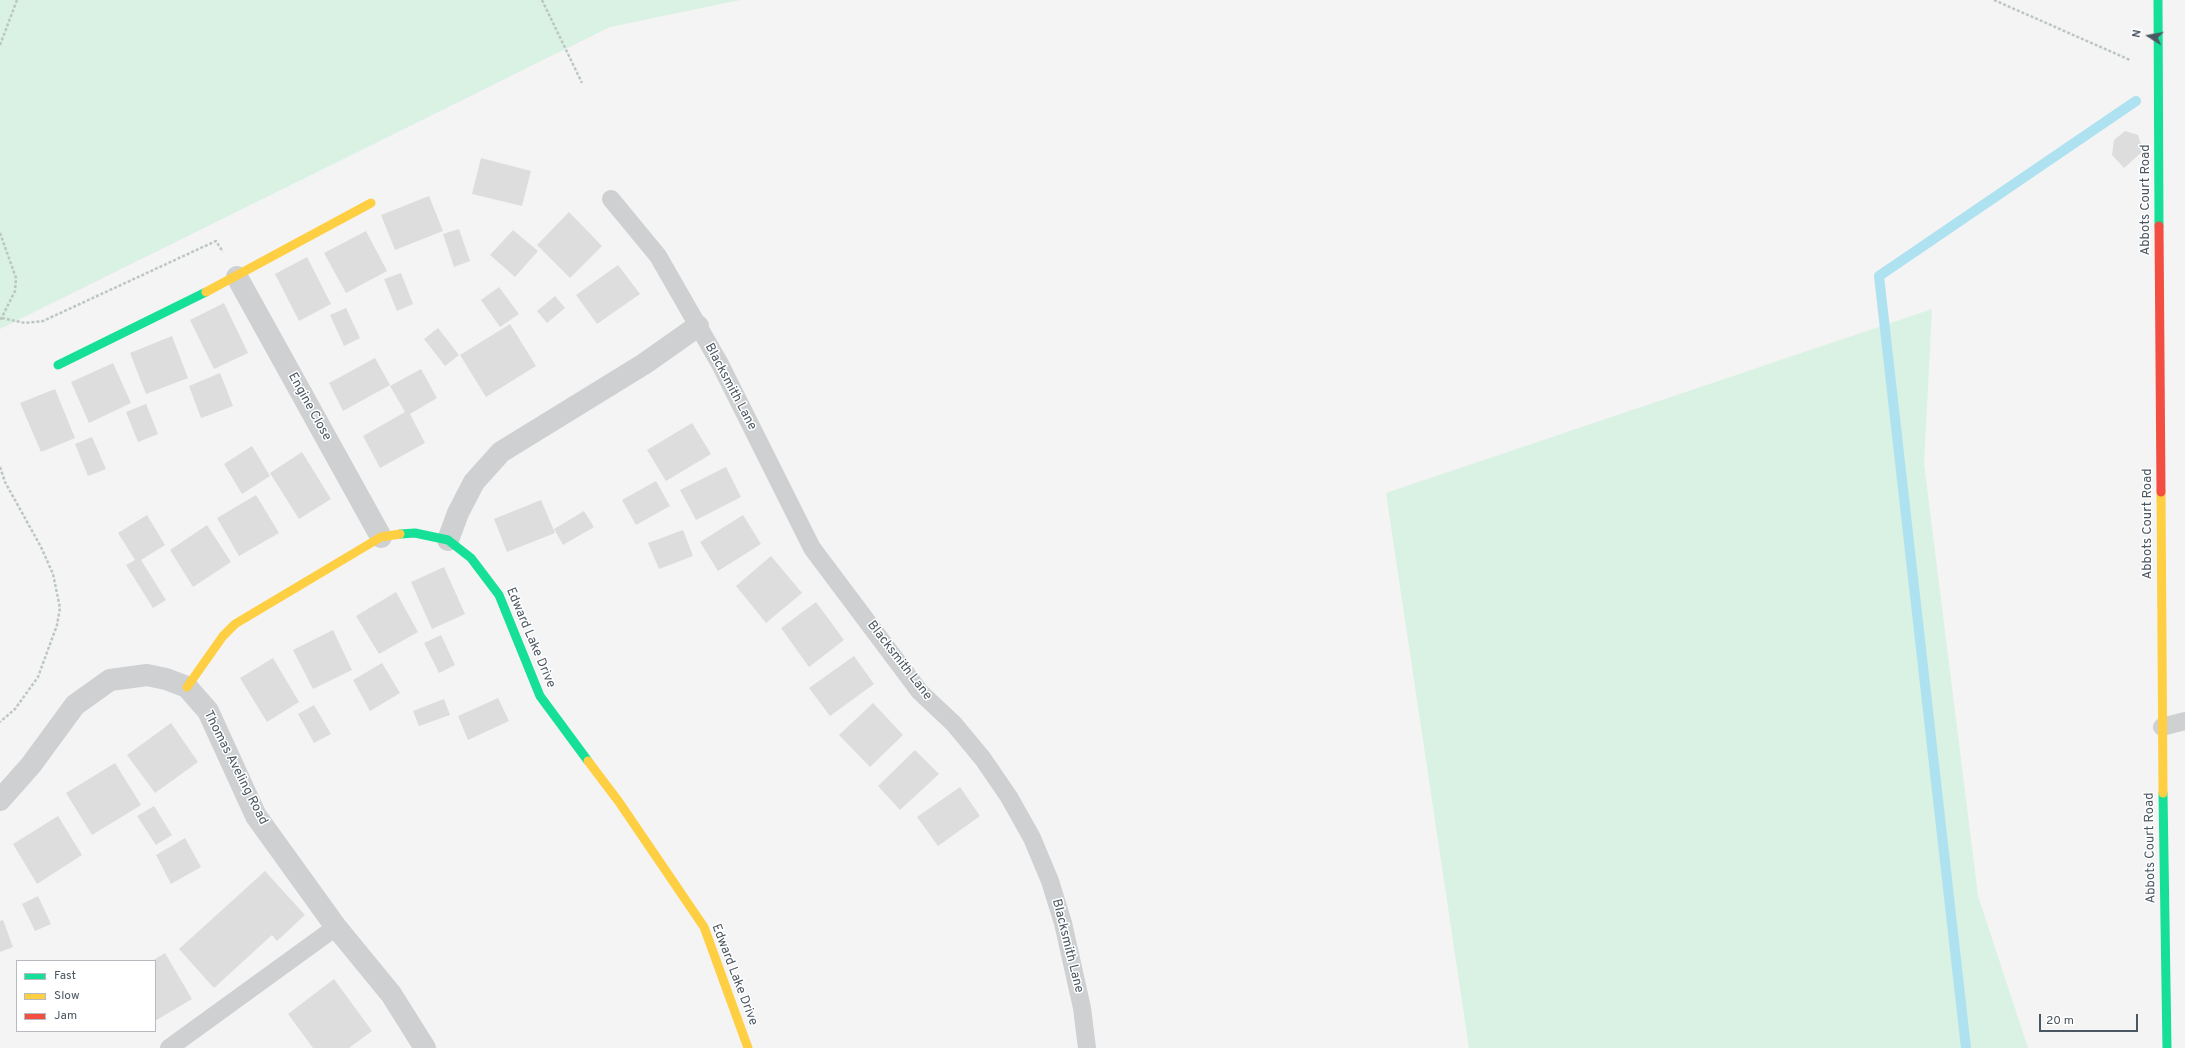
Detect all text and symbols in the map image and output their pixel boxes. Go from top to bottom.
north arrow [2129,16,2169,56]
text: N [2130,28,2145,39]
street label: Abbots Court Road [2138,144,2154,256]
street label: Blacksmith Lane [701,341,759,433]
street label: Engine Close [284,370,334,444]
street label: Abbots Court Road [2140,468,2156,580]
street label: Edward Lake Drive [502,586,558,690]
street label: Blacksmith Lane [863,618,935,704]
street label: Thomas Aveling Road [199,708,271,828]
street label: Abbots Court Road [2142,792,2160,904]
street label: Blacksmith Lane [1048,897,1086,995]
street label: Edward Lake Drive [707,922,761,1028]
legend [16,960,156,1032]
text: Fast [54,968,76,984]
text: Slow [54,988,80,1004]
scale bar [2041,1006,2140,1032]
text: Jam [54,1008,77,1024]
text: 20 m [2046,1013,2074,1029]

